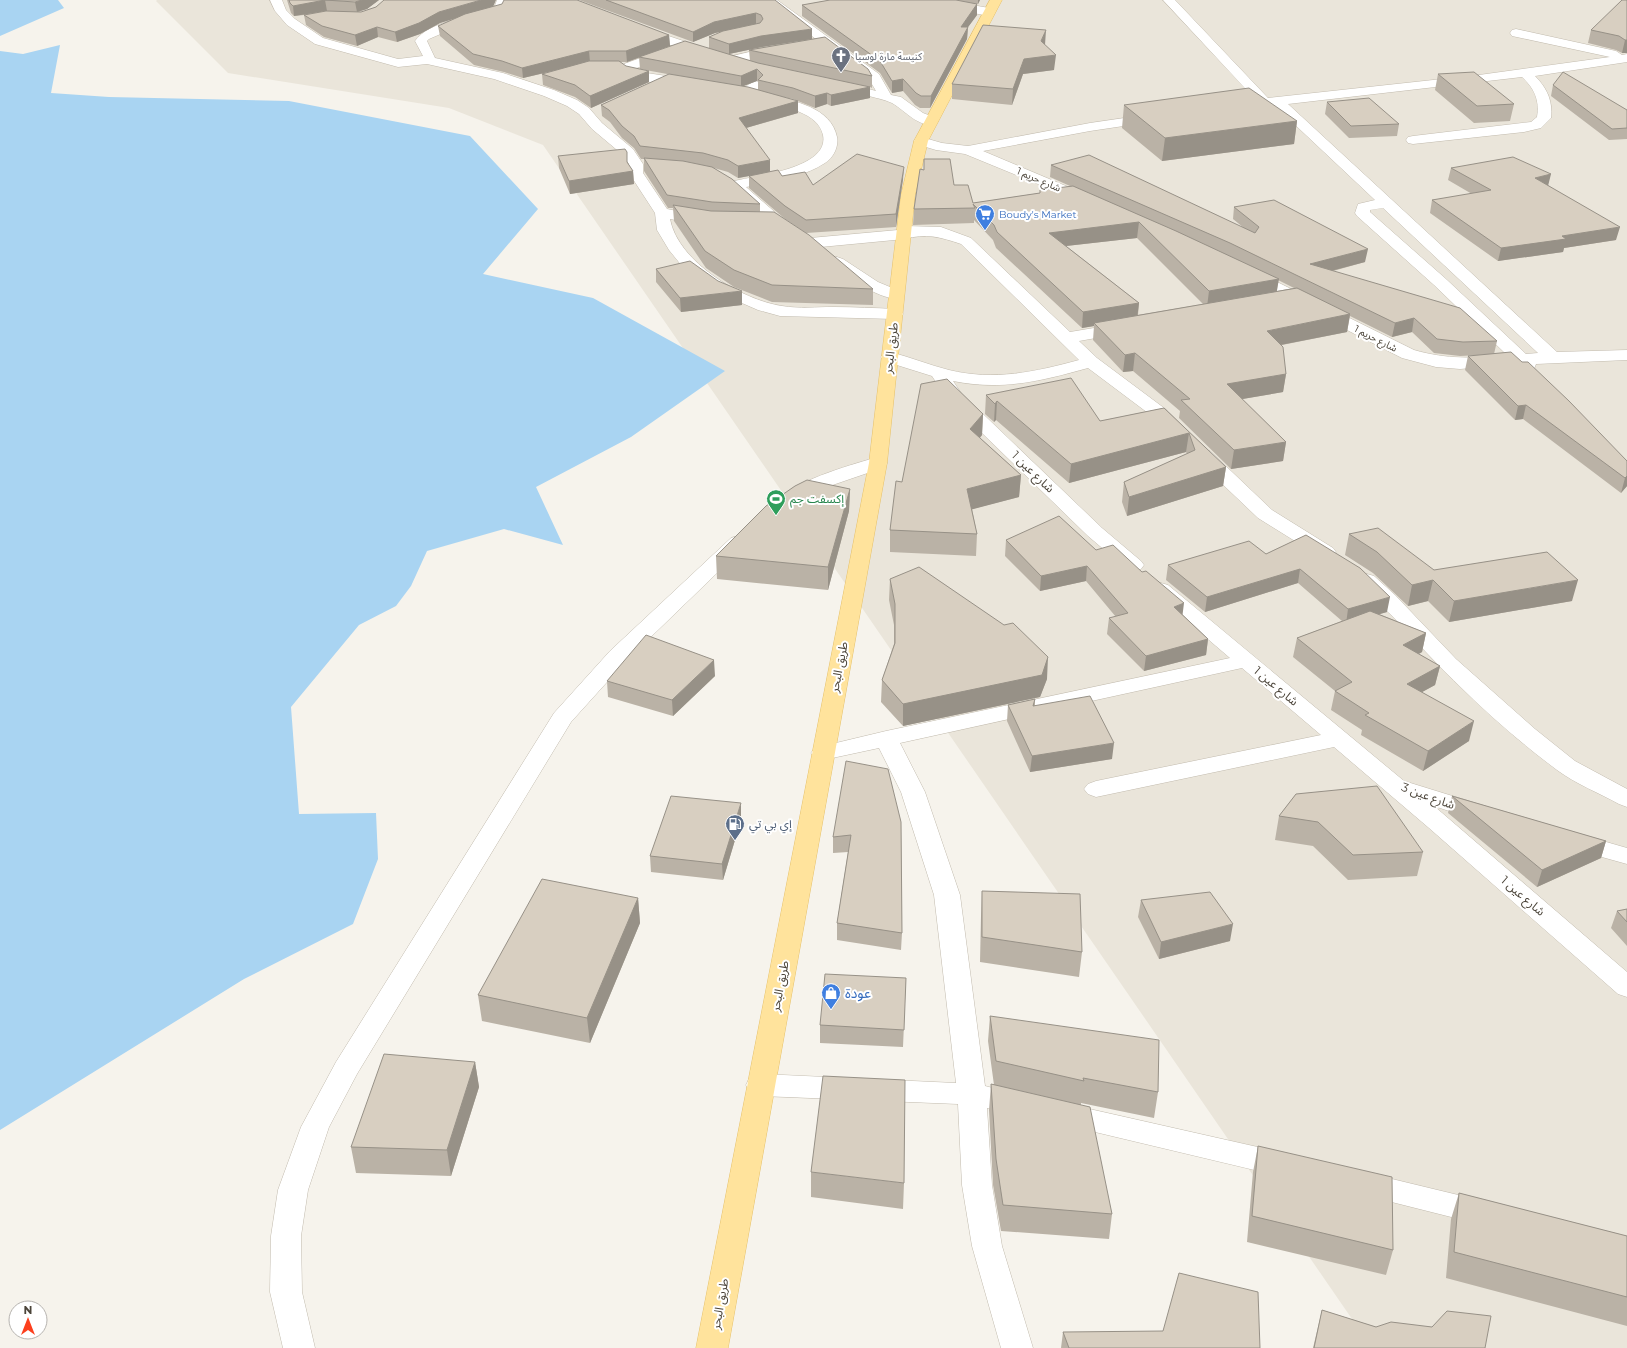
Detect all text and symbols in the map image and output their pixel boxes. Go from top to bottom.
church icon: كنيسة مارة لوسيا [830,45,852,73]
place label: كنيسة مارة لوسيا [855,50,923,63]
street label: شارع حريم 1 [1014,164,1063,196]
supermarket icon: Boudy's Market [974,203,996,231]
place label: Boudy's Market [999,208,1076,221]
street label: طريق البحر [880,321,902,375]
street label: شارع حريم 1 [1352,322,1400,356]
street label: شارع عين 1 [1008,448,1058,497]
sports icon: إكسفت جم [765,488,787,516]
place label: إكسفت جم [790,491,844,508]
street label: طريق البحر [826,640,852,695]
street label: شارع عين 1 [1250,663,1302,710]
street label: شارع عين 3 [1399,779,1457,814]
fuel station icon: إي بي تي [724,813,746,841]
place label: إي بي تي [749,816,792,834]
street label: شارع عين 1 [1497,872,1548,920]
street label: طريق البحر [767,959,793,1014]
shop icon: عودة [820,982,842,1010]
place label: عودة [845,984,871,1002]
street label: طريق البحر [707,1277,732,1332]
north arrow [8,1300,48,1340]
text: N [24,1303,32,1317]

